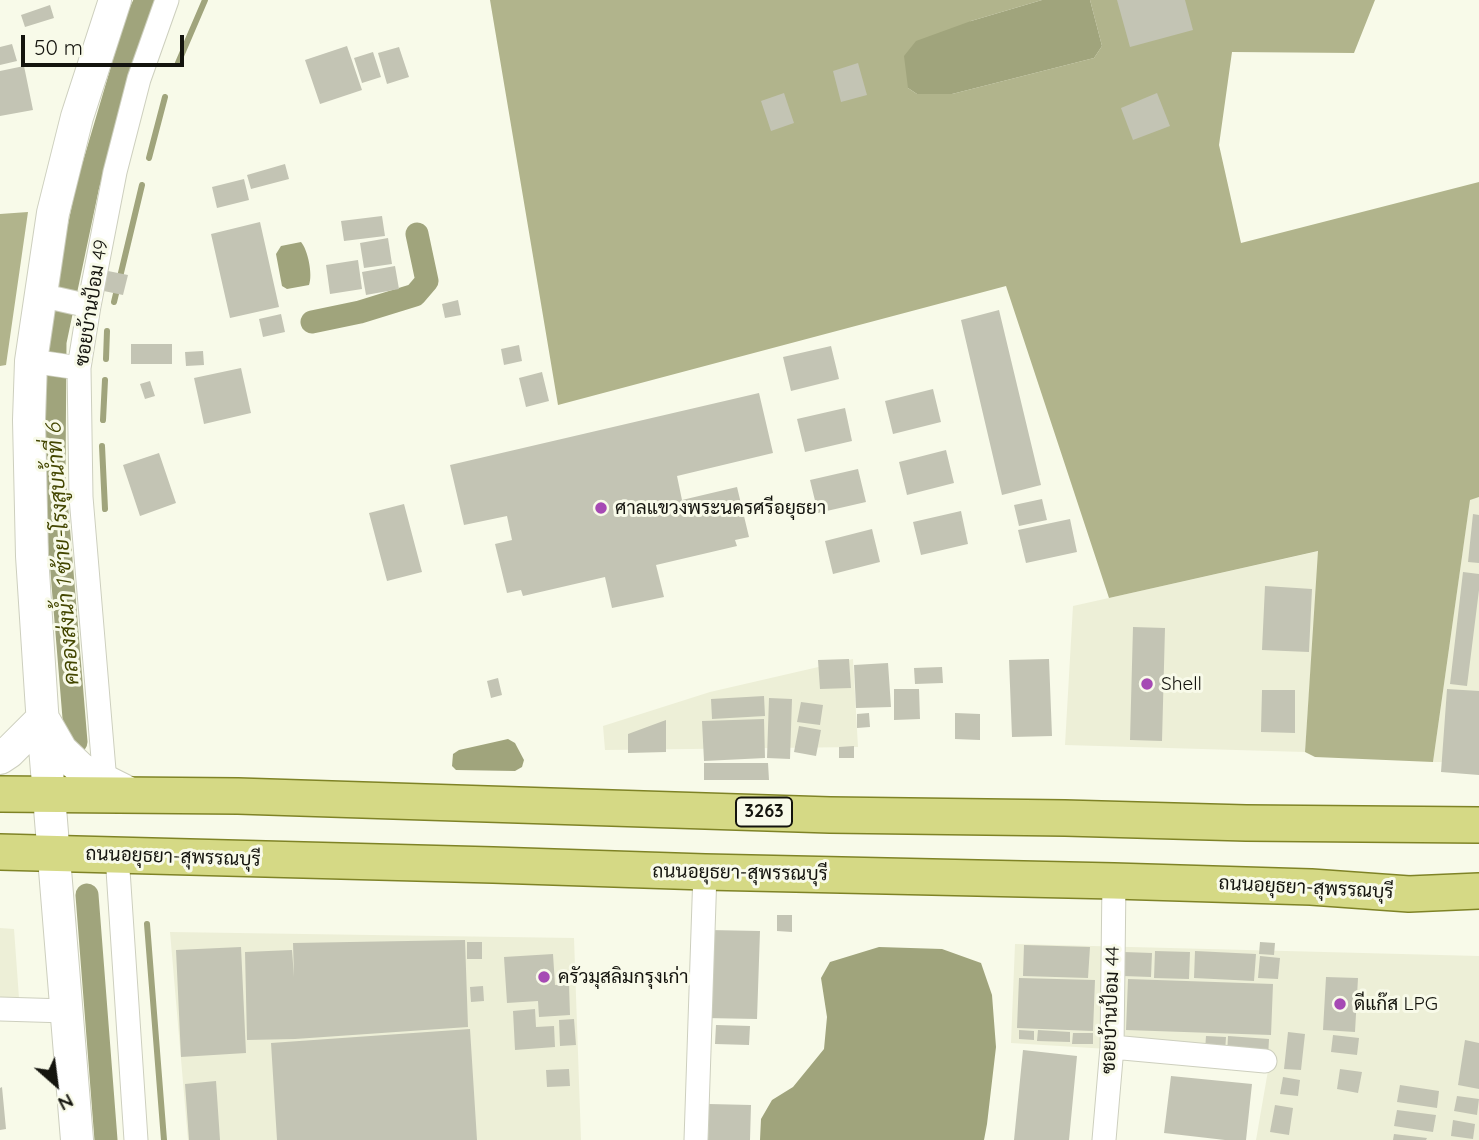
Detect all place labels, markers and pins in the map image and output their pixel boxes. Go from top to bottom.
place label: ศาลแขวงพระนครศรีอยุธยา [615,497,826,519]
marker: ศาลแขวงพระนครศรีอยุธยา [593,500,609,516]
place label: Shell [1161,673,1202,695]
marker: Shell [1139,676,1155,692]
place label: ครัวมุสลิมกรุงเก่า [558,966,689,988]
marker: ครัวมุสลิมกรุงเก่า [536,969,552,985]
place label: ดีแก๊ส LPG [1354,993,1438,1015]
marker: ดีแก๊ส LPG [1332,996,1348,1012]

